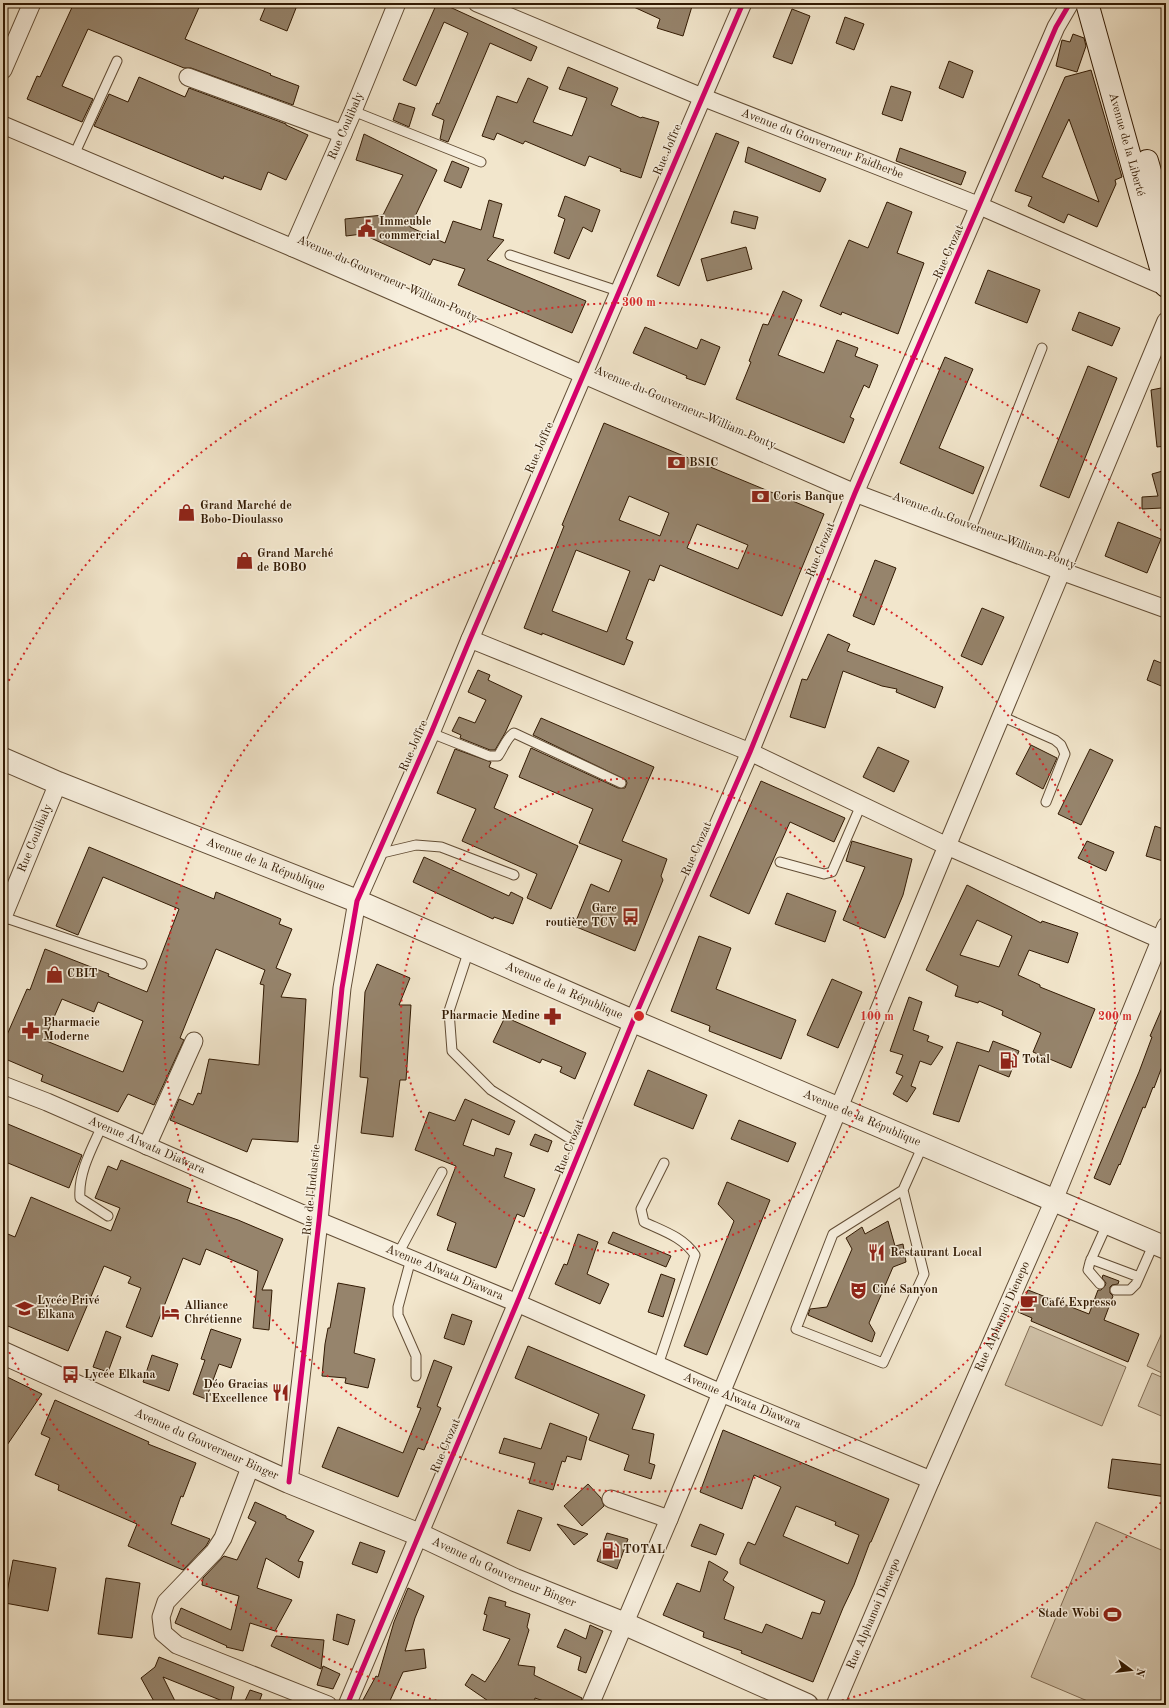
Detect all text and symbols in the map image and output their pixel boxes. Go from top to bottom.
street label: Rue Coulibaly [326,90,366,162]
street label: Avenue de la Liberté [1106,91,1147,198]
street label: Avenue du Gouverneur Faidherbe [739,107,905,181]
street label: Rue Joffre [652,122,684,178]
place label: Immeuble commercial [379,216,440,242]
public building icon: Immeuble commercial [356,219,376,239]
street label: Rue Crozat [932,223,966,281]
street label: Avenue du Gouverneur William Ponty [295,234,480,325]
text: 300 m [622,297,656,309]
street label: Avenue du Gouverneur William Ponty [592,364,778,452]
street label: Rue Joffre [524,420,556,476]
bank icon: BSIC [666,453,686,473]
place label: BSIC [689,457,718,469]
bank icon: Coris Banque [750,487,770,507]
street label: Avenue du Gouverneur William Ponty [890,490,1078,572]
place label: Coris Banque [773,491,844,503]
place label: Grand Marché de Bobo-Dioulasso [200,500,292,526]
shop icon: Grand Marché de Bobo-Dioulasso [177,503,197,523]
street label: Rue Crozat [805,521,837,579]
place label: Grand Marché de BOBO [257,548,334,574]
shop icon: Grand Marché de BOBO [234,551,254,571]
street label: Rue Joffre [398,718,430,774]
street label: Rue Coulibaly [16,802,55,874]
street label: Rue Crozat [680,820,714,878]
street label: Avenue de la République [204,836,327,894]
place label: Gare routière TCV [546,903,617,929]
bus stop icon: Gare routière TCV [620,906,640,926]
street label: Avenue de la République [503,960,625,1022]
shop icon: CBIT [44,964,64,984]
place label: CBIT [67,968,98,980]
pharmacy icon: Pharmacie Medine [543,1006,563,1026]
centre of rings [632,1009,646,1023]
place label: Pharmacie Medine [441,1010,540,1022]
text: 100 m [860,1011,894,1023]
text: 200 m [1098,1011,1132,1023]
place label: Pharmacie Moderne [43,1017,100,1043]
pharmacy icon: Pharmacie Moderne [20,1020,40,1040]
fuel station icon: Total [999,1050,1019,1070]
place label: Total [1022,1054,1050,1066]
street label: Avenue de la République [801,1088,923,1149]
street label: Avenue Alwata Diawara [86,1115,207,1176]
street label: Rue Crozat [554,1118,586,1176]
street label: Rue de l'Industrie [301,1143,323,1236]
street label: Avenue Alwata Diawara [384,1243,505,1303]
restaurant icon: Restaurant Local [867,1243,887,1263]
place label: Restaurant Local [890,1247,982,1259]
street label: Rue Alphamoi Dienepo [973,1260,1032,1374]
theatre icon: Ciné Sanyon [849,1280,869,1300]
place label: Ciné Sanyon [872,1284,938,1296]
cafe icon: Café Expresso [1018,1293,1038,1313]
place label: Lycée Privé Elkana [37,1295,100,1321]
place label: Café Expresso [1041,1297,1117,1309]
school or university icon: Lycée Privé Elkana [14,1298,34,1318]
place label: Alliance Chrétienne [184,1300,242,1326]
hotel icon: Alliance Chrétienne [161,1303,181,1323]
bus stop icon: Lycée Elkana [61,1365,81,1385]
place label: Lycée Elkana [84,1369,156,1381]
street label: Avenue Alwata Diawara [682,1371,803,1431]
place label: Déo Gracias l'Excellence [203,1379,268,1405]
restaurant icon: Déo Gracias l'Excellence [271,1382,291,1402]
street label: Avenue du Gouverneur Binger [132,1407,280,1482]
street label: Rue Crozat [429,1417,463,1475]
street label: Avenue du Gouverneur Binger [430,1535,578,1610]
fuel station icon: TOTAL [600,1540,620,1560]
place label: TOTAL [623,1544,665,1556]
street label: Rue Alphamoi Dienepo [845,1557,903,1671]
sports icon: Stade Wobi [1102,1604,1122,1624]
place label: Stade Wobi [1038,1608,1099,1620]
north arrow [1111,1650,1151,1690]
text: N [1133,1667,1146,1678]

